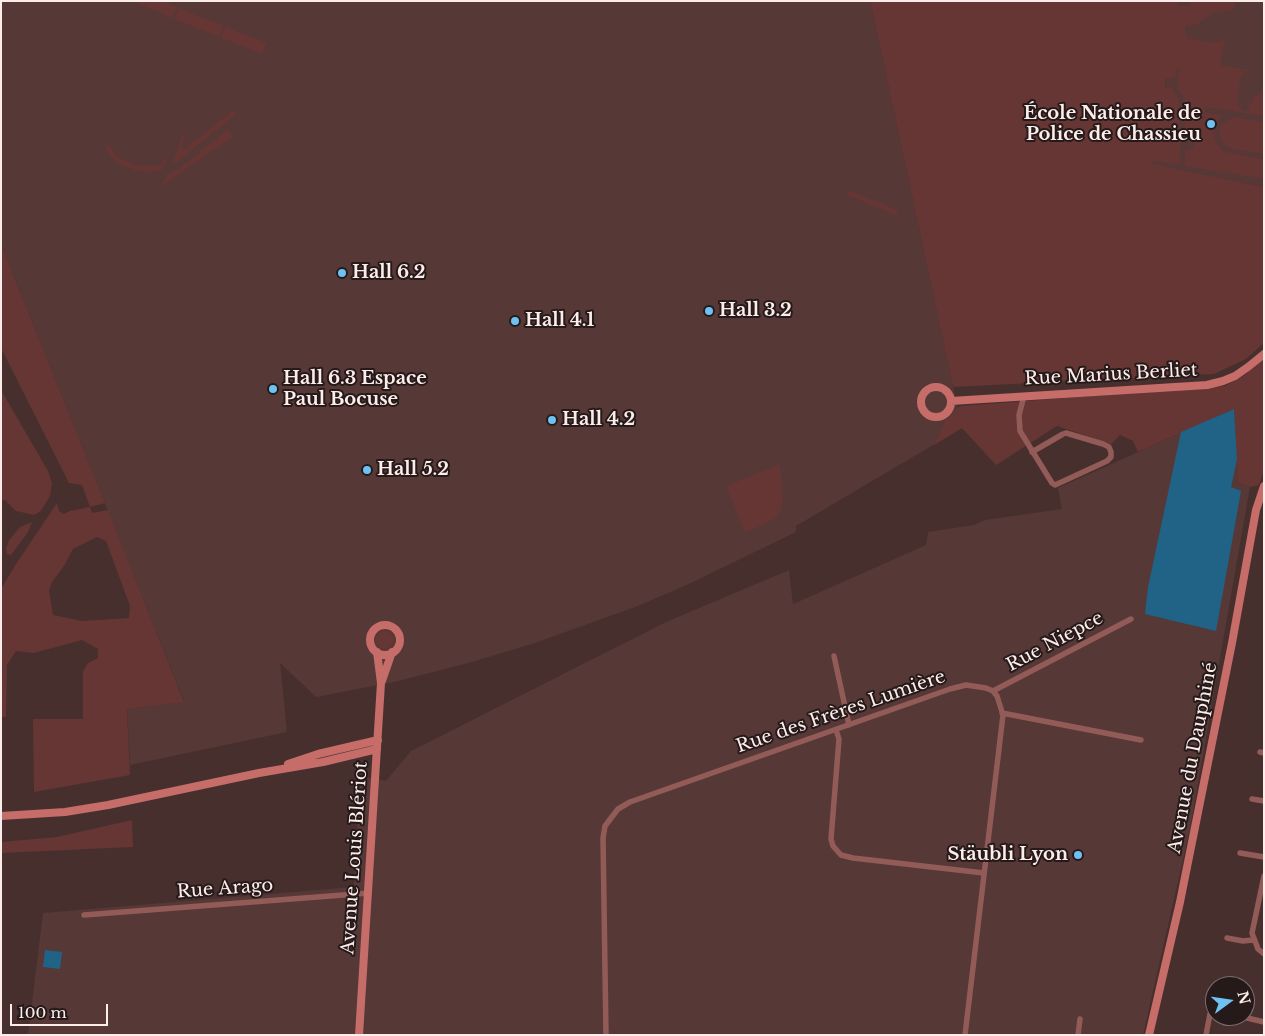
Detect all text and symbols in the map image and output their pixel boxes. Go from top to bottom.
place label: École Nationale de Police de Chassieu [1023,103,1201,146]
marker: École Nationale de Police de Chassieu [1205,118,1217,130]
place label: Hall 6.2 [352,262,425,284]
marker: Hall 6.2 [336,267,348,279]
place label: Hall 3.2 [719,300,792,322]
marker: Hall 3.2 [703,305,715,317]
place label: Hall 4.1 [525,310,594,332]
marker: Hall 4.1 [509,315,521,327]
street label: Rue Marius Berliet [1024,360,1198,390]
place label: Hall 6.3 Espace Paul Bocuse [283,368,427,410]
marker: Hall 6.3 Espace Paul Bocuse [267,383,279,395]
place label: Hall 4.2 [562,409,635,431]
marker: Hall 4.2 [546,414,558,426]
place label: Hall 5.2 [377,459,449,481]
marker: Hall 5.2 [361,464,373,476]
street label: Rue Niepce [1003,607,1107,677]
street label: Avenue du Dauphiné [1164,661,1222,855]
street label: Rue des Frères Lumière [734,666,948,758]
street label: Avenue Louis Blériot [337,761,373,955]
place label: Stäubli Lyon [947,844,1068,866]
marker: Stäubli Lyon [1072,849,1084,861]
street label: Rue Arago [176,875,274,903]
north arrow [1205,976,1255,1026]
text: N [1233,989,1254,1006]
scale bar [12,994,110,1026]
text: 100 m [18,1003,67,1022]

